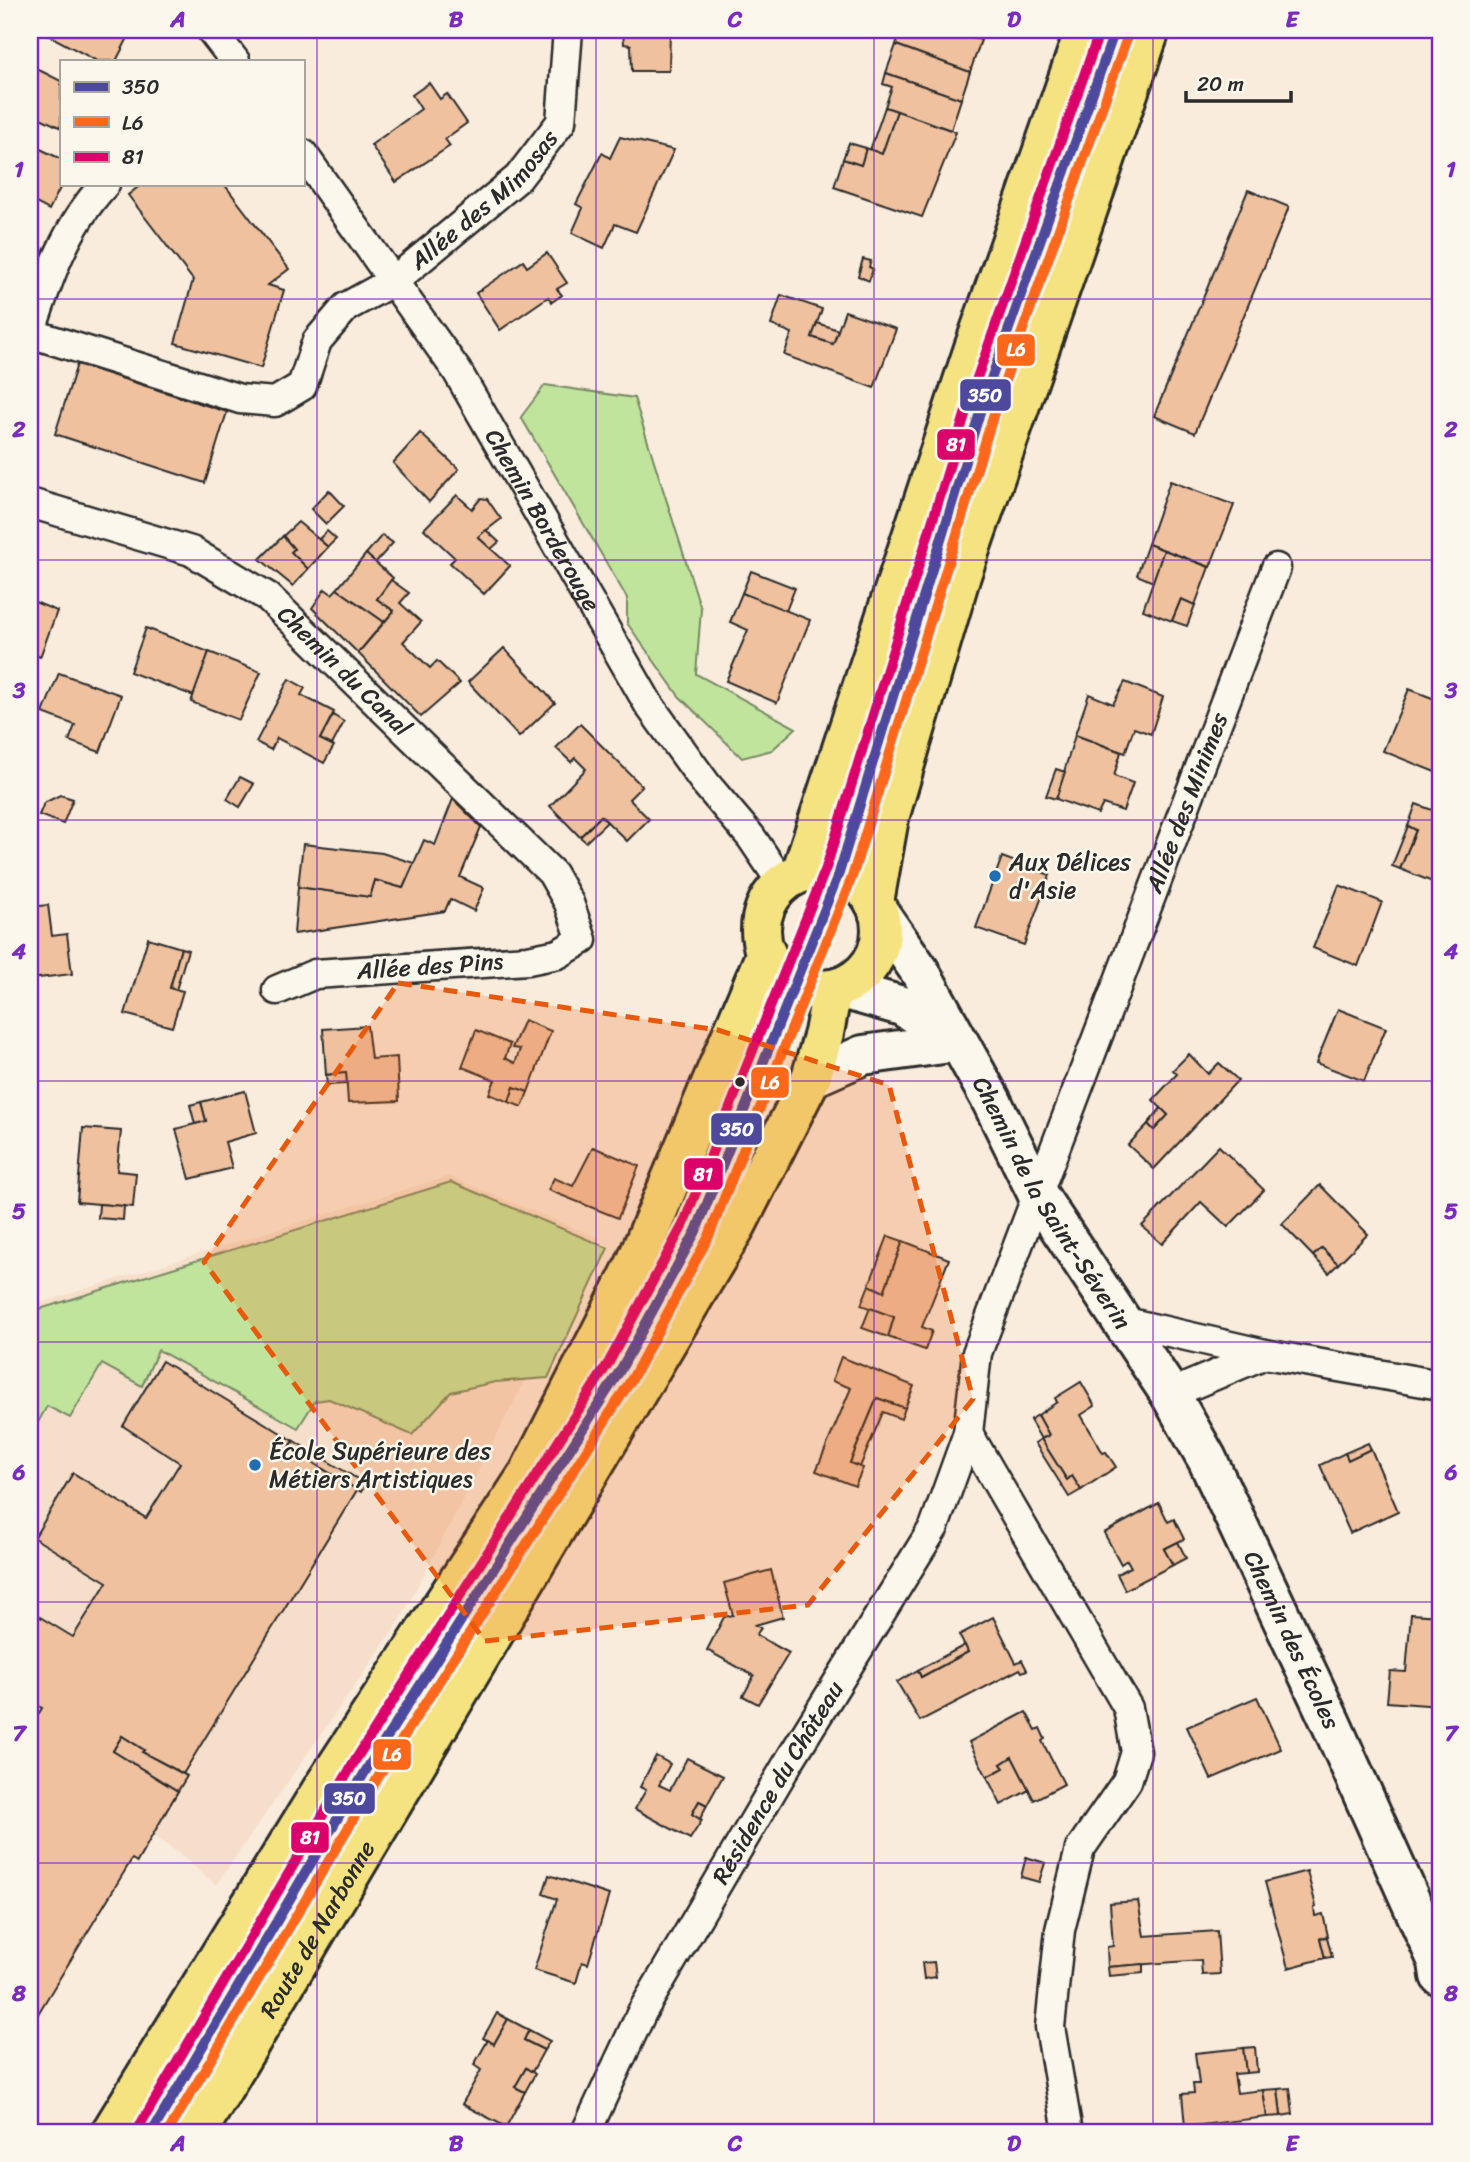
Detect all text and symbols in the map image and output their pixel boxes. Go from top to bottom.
text: A [169,0,186,40]
text: B [449,0,464,40]
text: C [727,0,743,40]
text: D [1007,0,1022,40]
text: E [1286,0,1301,40]
legend [60,60,304,186]
scale bar [1186,60,1292,104]
text: 20 m [1197,65,1244,103]
text: 350 [122,68,160,106]
text: L6 [122,104,144,142]
street label: Allée des Mimosas [399,119,570,281]
text: 81 [122,138,144,176]
text: 1 [14,149,24,190]
text: 1 [1446,149,1456,190]
line badge: L6 [996,333,1036,367]
text: L6 [1006,333,1026,366]
line badge: 350 [959,378,1012,412]
text: 350 [967,379,1002,412]
text: 2 [11,409,26,450]
text: 2 [1443,409,1458,450]
street label: Chemin Borderouge [473,420,612,620]
line badge: 81 [936,428,976,461]
text: 81 [945,428,966,461]
street label: Chemin du Canal [267,595,422,748]
text: 3 [12,670,26,711]
text: 3 [1444,670,1458,711]
street label: Allée des Minimes [1133,705,1240,900]
place label: Aux Délices d'Asie [1008,841,1132,911]
marker: Aux Délices d'Asie [987,868,1003,884]
text: 4 [11,931,27,972]
text: 4 [1443,931,1459,972]
street label: Allée des Pins [354,940,505,992]
line badge: L6 [750,1066,790,1099]
text: L6 [760,1066,780,1099]
street label: Chemin de la Saint-Séverin [961,1068,1143,1338]
unlabelled marker [733,1075,747,1089]
line badge: 350 [710,1112,763,1146]
text: 350 [719,1113,754,1146]
line badge: 81 [683,1157,724,1191]
text: 81 [692,1158,713,1191]
text: 5 [12,1191,26,1232]
text: 5 [1444,1191,1458,1232]
place label: École Supérieure des Métiers Artistiques [269,1430,492,1500]
text: 6 [11,1452,26,1493]
text: 6 [1443,1452,1458,1493]
marker: École Supérieure des Métiers Artistiques [247,1457,263,1473]
street label: Chemin des Écoles [1232,1543,1352,1736]
street label: Résidence du Château [700,1672,855,1893]
text: 7 [12,1713,27,1754]
text: 7 [1444,1713,1459,1754]
line badge: L6 [372,1738,412,1771]
text: L6 [382,1738,402,1771]
line badge: 350 [323,1782,376,1815]
text: 350 [331,1782,366,1815]
line badge: 81 [290,1821,330,1854]
text: 81 [299,1821,320,1854]
street label: Route de Narbonne [248,1832,387,2026]
text: 8 [11,1973,26,2014]
text: 8 [1443,1973,1458,2014]
text: A [169,2123,186,2162]
text: B [449,2123,464,2162]
text: C [727,2123,743,2162]
text: D [1007,2123,1022,2162]
text: E [1286,2123,1301,2162]

